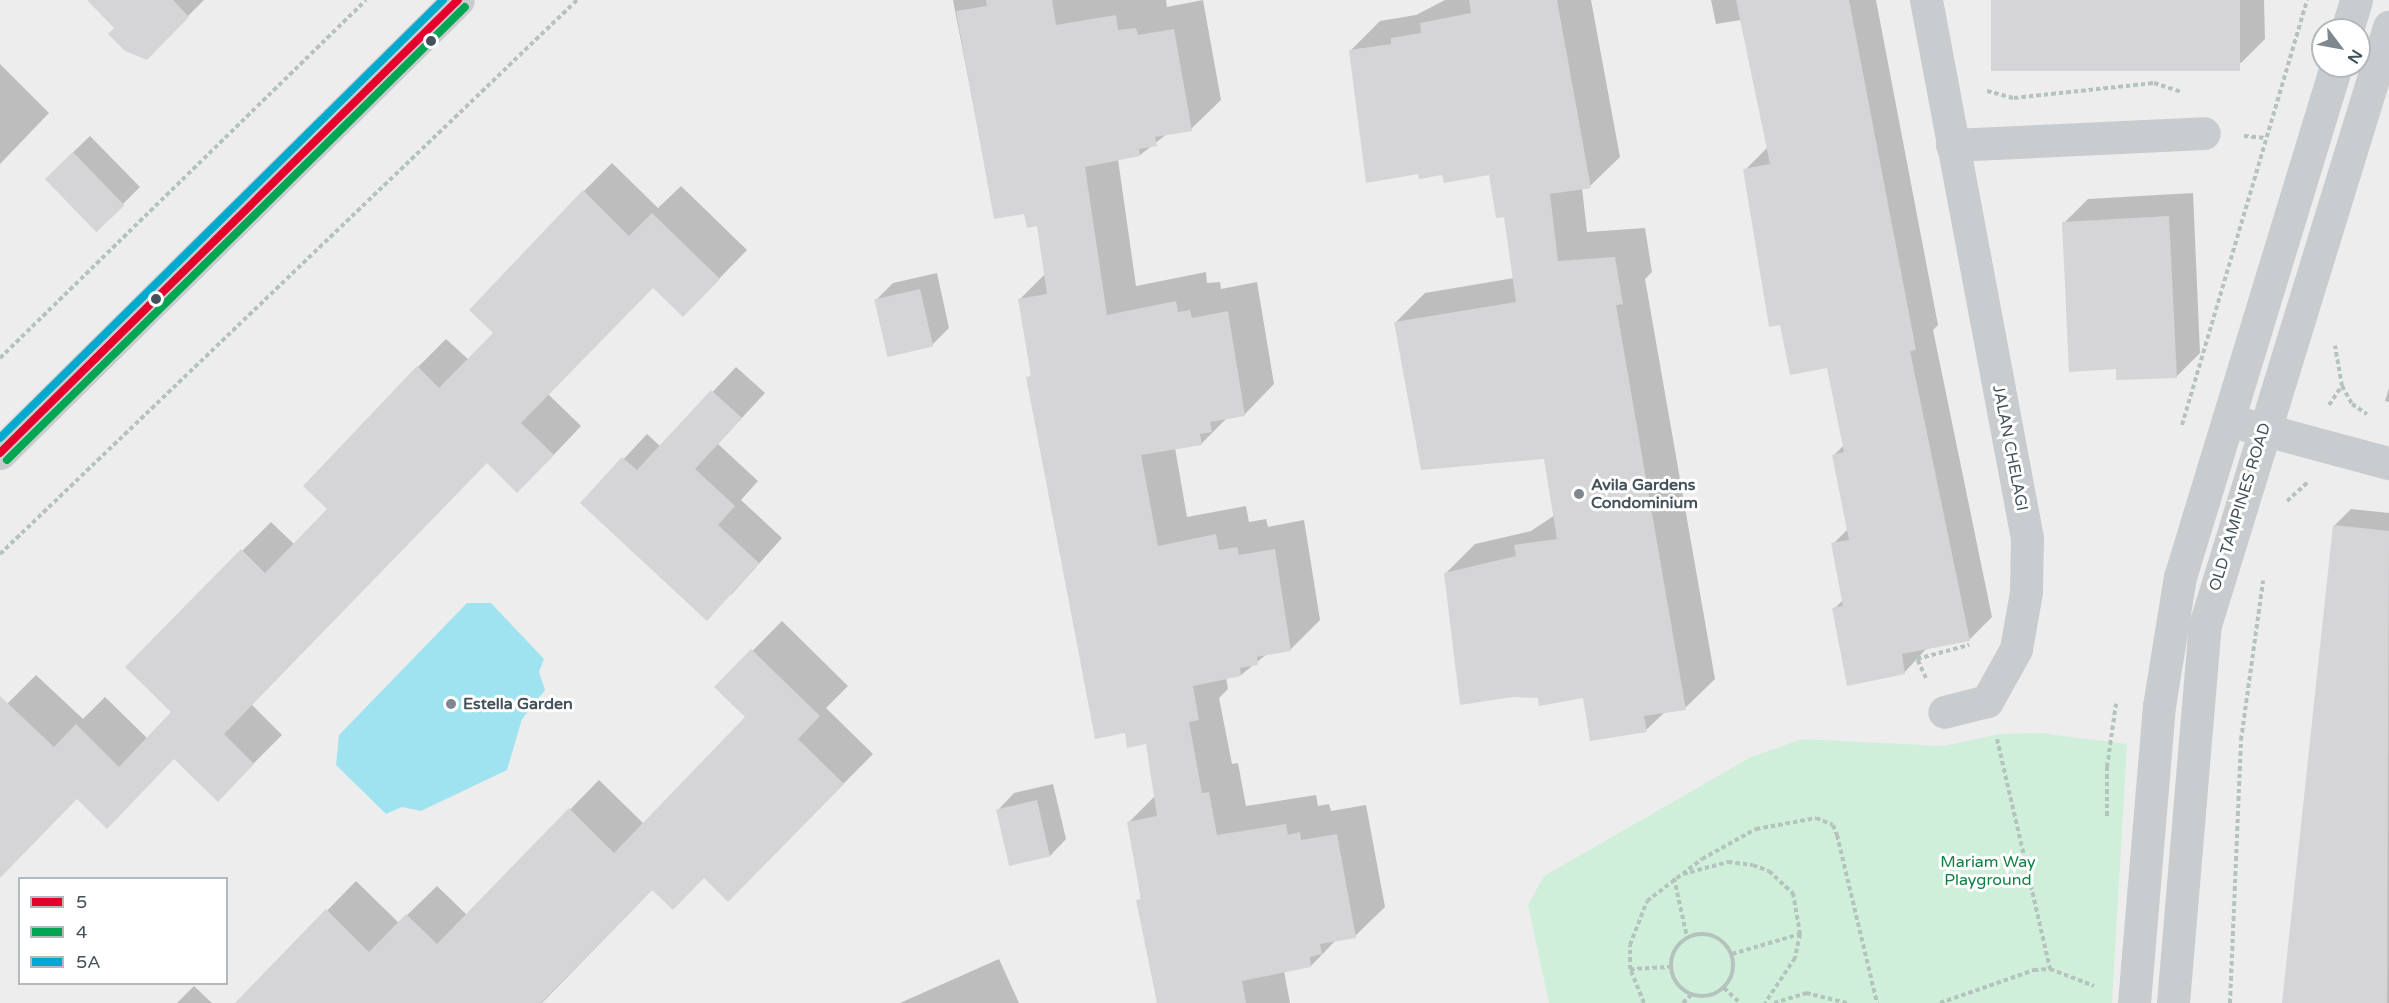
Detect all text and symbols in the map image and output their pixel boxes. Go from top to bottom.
north arrow [2311,18,2371,78]
unlabelled marker [425,35,437,47]
text: N [2343,46,2366,67]
unlabelled marker [150,293,162,305]
street label: JALAN CHELAGI [1988,383,2032,513]
street label: OLD TAMPINES ROAD [2205,421,2275,593]
place label: Avila Gardens Condominium [1591,475,1698,513]
marker: Avila Gardens Condominium [1572,487,1586,501]
place label: Estella Garden [463,694,573,714]
marker: Estella Garden [444,697,458,711]
park label: Mariam Way Playground [1940,852,2036,890]
legend [18,877,228,985]
text: 5 [76,891,87,913]
text: 4 [76,921,87,943]
text: 5A [76,951,101,973]

